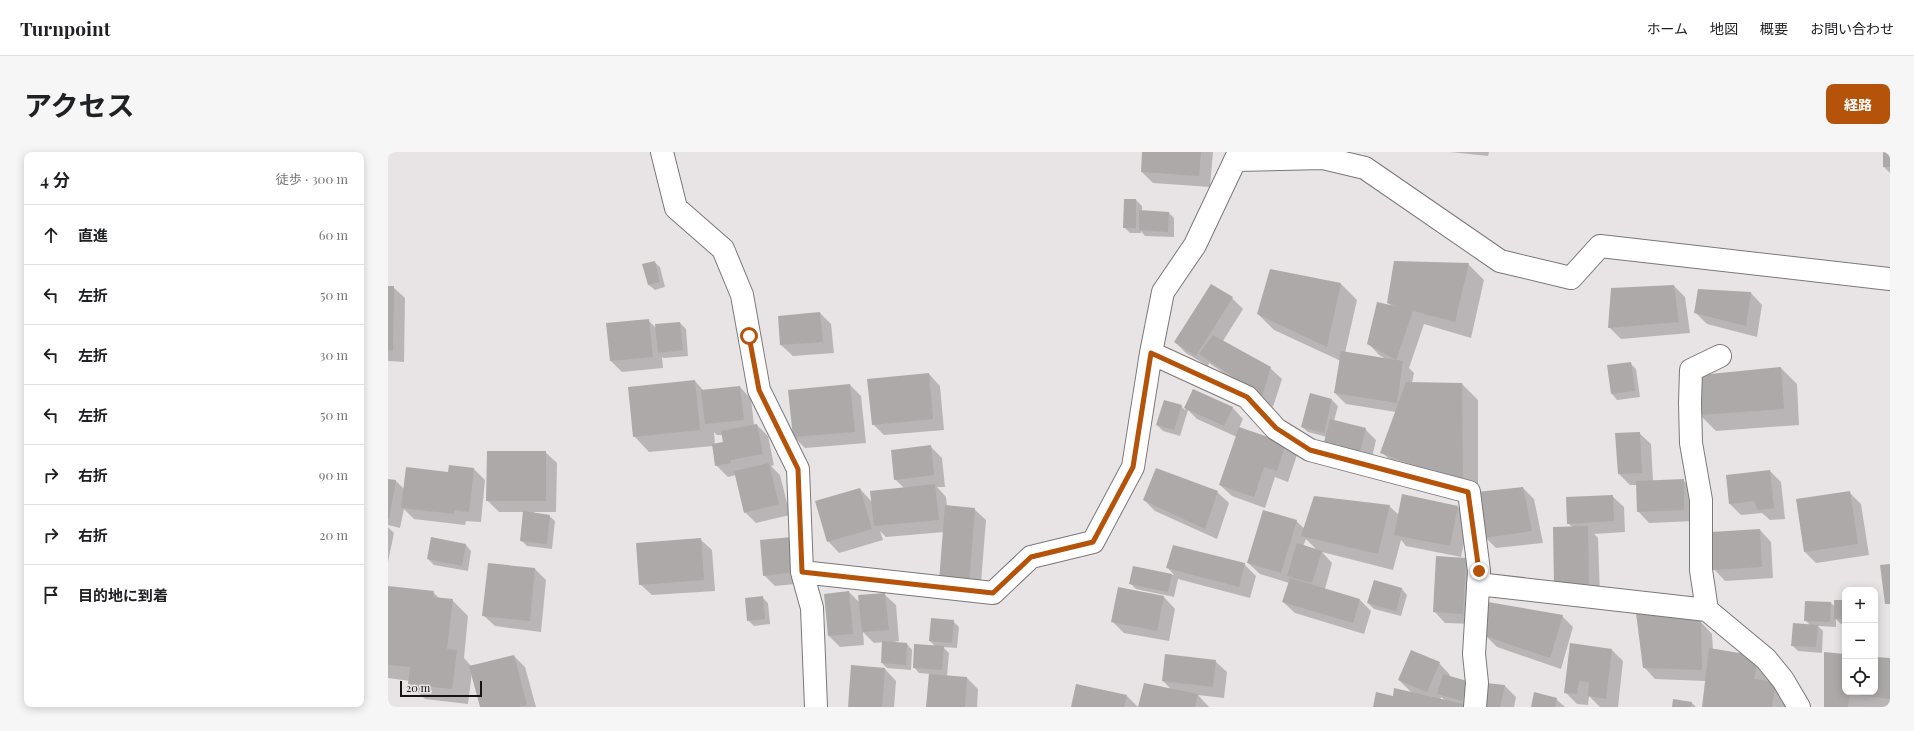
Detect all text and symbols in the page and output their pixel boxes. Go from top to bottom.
text: Turnpoint [20,15,110,41]
text: ホーム [1646,19,1688,38]
text: 地図 [1710,19,1738,38]
text: 概要 [1760,19,1788,38]
text: お問い合わせ [1810,19,1894,38]
button: 経路 [1826,84,1890,124]
text: アクセス [24,86,135,123]
text: 4 分 [40,168,70,190]
text: 徒歩 · 300 m [276,170,348,187]
icon: ahead [40,224,62,246]
text: 直進 [78,225,108,245]
text: 60 m [319,226,348,243]
icon: left [40,284,62,306]
text: 左折 [78,285,108,305]
text: 50 m [320,286,348,303]
route start [740,327,758,345]
icon: left [40,344,62,366]
text: 左折 [78,345,108,365]
text: 30 m [320,346,348,363]
icon: left [40,404,62,426]
text: 左折 [78,405,108,425]
text: 50 m [320,406,348,423]
icon: right [40,464,62,486]
text: 右折 [78,465,108,485]
text: 90 m [319,466,348,483]
icon: right [40,524,62,546]
text: 右折 [78,525,108,545]
text: 20 m [319,526,348,543]
route end [1470,562,1488,580]
icon: arrive [40,584,62,606]
text: 目的地に到着 [78,585,168,605]
map controls [1842,587,1878,695]
button: + [1842,587,1878,623]
button: − [1842,623,1878,659]
button: locate [1842,659,1878,695]
scale bar [400,679,482,698]
text: 20 m [406,680,430,695]

